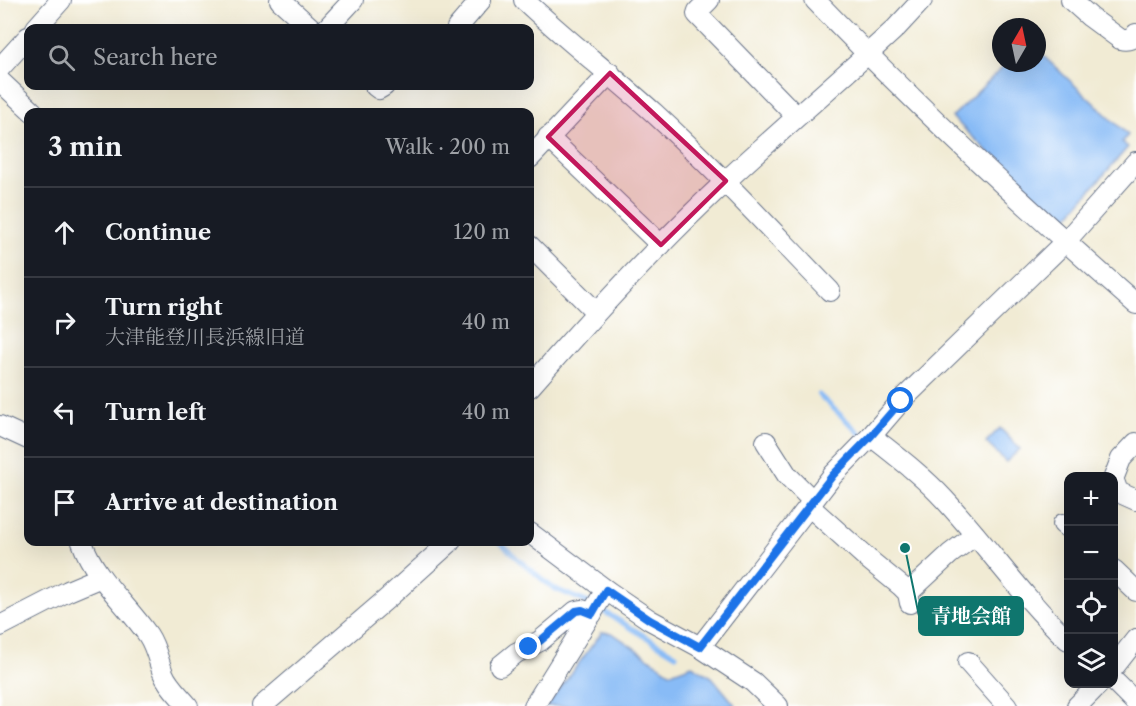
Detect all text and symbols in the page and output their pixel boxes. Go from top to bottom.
north arrow [992,18,1046,72]
search box [24,24,534,90]
icon: search [45,41,78,74]
text: Search here [93,44,218,71]
text: 3 min [48,131,122,163]
text: Walk · 200 m [385,135,510,159]
icon: ahead [48,216,81,249]
text: Continue [105,219,211,246]
text: 120 m [453,220,510,244]
text: Turn right [105,294,223,321]
icon: right [48,306,81,339]
text: 40 m [462,310,510,334]
text: 大津能登川長浜線旧道 [105,325,305,349]
route start [887,387,913,413]
icon: left [48,396,81,429]
text: Turn left [105,399,206,426]
text: 40 m [462,400,510,424]
map controls [1064,472,1118,688]
button: + [1064,472,1118,526]
icon: arrive [48,486,81,519]
text: Arrive at destination [105,489,338,516]
button: − [1064,526,1118,580]
button: locate [1064,580,1118,634]
callout: 青地会館 [919,597,1023,635]
text: 青地会館 [931,604,1011,628]
route end [515,633,541,659]
button: layers [1064,634,1118,688]

